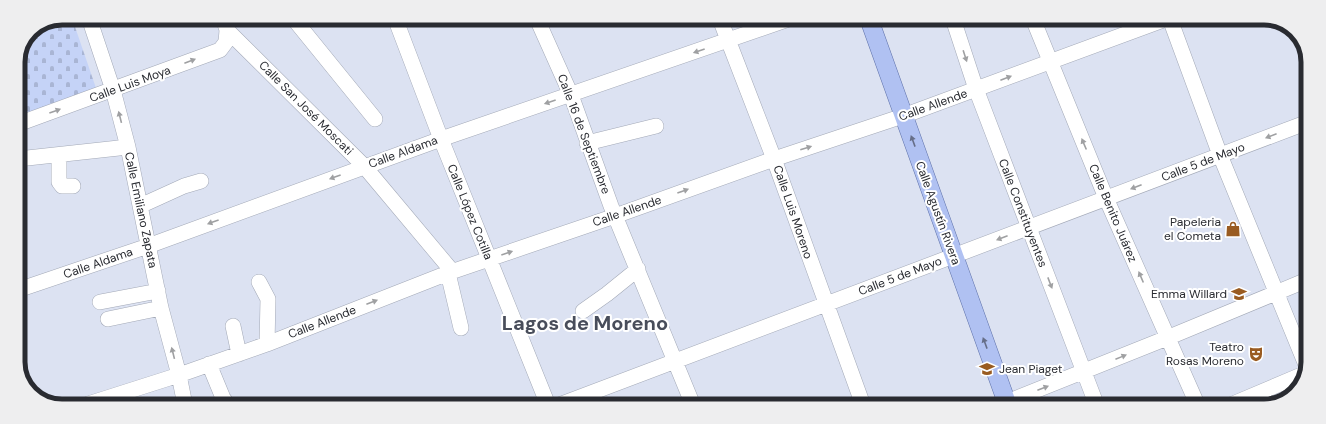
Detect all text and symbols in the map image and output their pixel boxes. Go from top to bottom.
one-way arrow [693,48,705,54]
one-way arrow [962,51,968,63]
street label: Calle San José Moscati [255,57,357,159]
one-way arrow [184,58,196,64]
street label: Calle Luis Moya [87,62,173,106]
street label: Calle 16 de Septiembre [554,72,614,196]
one-way arrow [1000,75,1012,81]
street label: Calle Allende [897,85,970,125]
one-way arrow [543,99,555,105]
one-way arrow [49,108,61,114]
one-way arrow [117,111,123,123]
street label: Calle Aldama [366,132,440,172]
one-way arrow [1265,133,1277,139]
one-way arrow [909,135,915,147]
one-way arrow [1081,138,1087,150]
street label: Calle 5 de Mayo [1159,139,1247,185]
one-way arrow [800,145,812,151]
street label: Calle Emiliano Zapata [121,151,161,269]
street label: Calle Constituyentes [995,156,1051,270]
street label: Calle Agustín Rivera [912,159,964,267]
street label: Calle Benito Juárez [1085,161,1141,265]
street label: Calle López Cotilla [444,162,496,262]
street label: Calle Luis Moreno [769,163,817,261]
one-way arrow [328,175,340,181]
one-way arrow [1130,184,1142,190]
one-way arrow [677,188,689,194]
street label: Calle Allende [590,192,664,230]
place label: Papeleria el Cometa [1164,214,1221,244]
one-way arrow [206,220,218,226]
shop icon: Papeleria el Cometa [1224,220,1242,238]
one-way arrow [995,235,1007,241]
street label: Calle Aldama [61,244,135,282]
one-way arrow [502,249,514,255]
street label: Calle 5 de Mayo [856,253,944,299]
one-way arrow [1137,271,1144,283]
one-way arrow [1047,277,1053,289]
school or university icon: Emma Willard [1230,285,1248,303]
place label: Emma Willard [1151,286,1227,302]
one-way arrow [367,299,379,305]
street label: Calle Allende [286,302,359,342]
district label: Lagos de Moreno [502,310,668,336]
one-way arrow [982,336,988,348]
place label: Teatro Rosas Moreno [1166,339,1244,369]
theatre icon: Teatro Rosas Moreno [1247,345,1265,363]
one-way arrow [170,347,176,359]
one-way arrow [1115,354,1126,360]
school or university icon: Jean Piaget [978,360,996,378]
place label: Jean Piaget [999,361,1063,377]
one-way arrow [1038,384,1050,390]

